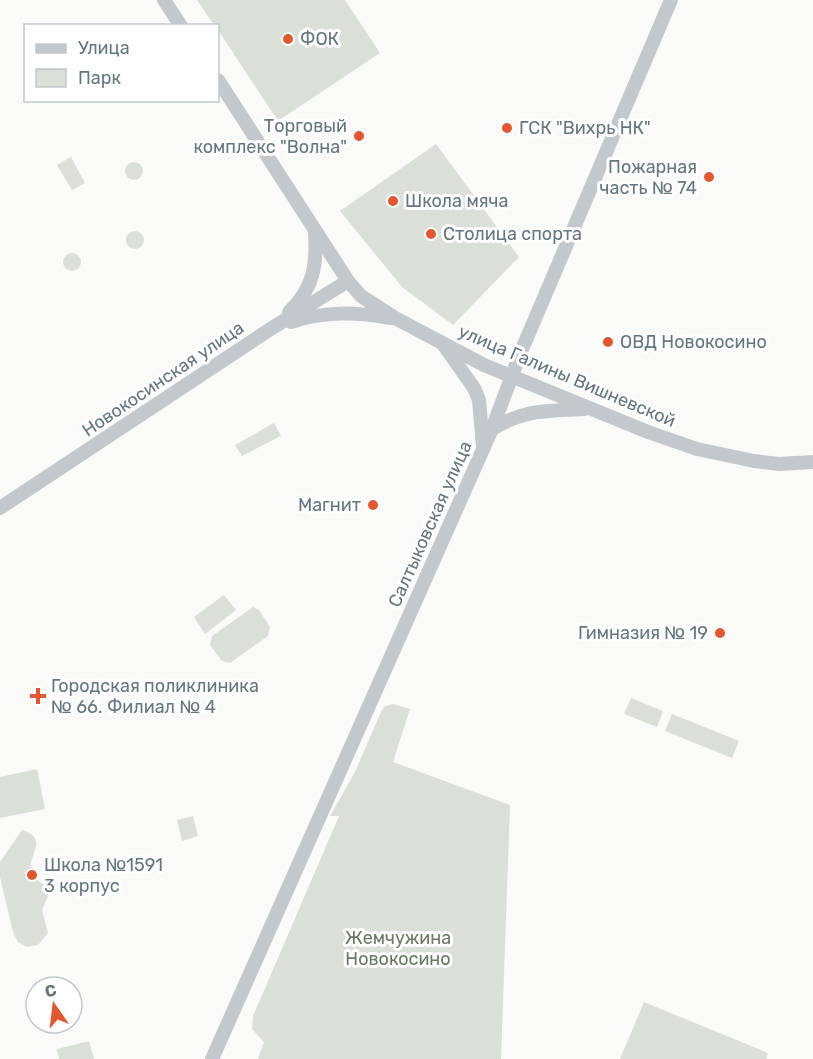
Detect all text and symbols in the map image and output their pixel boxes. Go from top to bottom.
legend [24,24,219,102]
place label: ФОК [300,28,339,50]
marker: ФОК [281,32,295,46]
text: Улица [78,37,130,59]
text: Парк [78,67,122,89]
place label: Торговый комплекс "Волна" [193,115,347,158]
place label: ГСК "Вихрь НК" [519,117,651,139]
marker: ГСК "Вихрь НК" [500,121,514,135]
marker: Торговый комплекс "Волна" [352,129,366,143]
place label: Пожарная часть № 74 [600,156,697,199]
marker: Пожарная часть № 74 [702,170,716,184]
place label: Школа мяча [405,190,508,212]
marker: Школа мяча [386,194,400,208]
place label: Столица спорта [443,223,582,245]
marker: Столица спорта [424,227,438,241]
street label: Новокосинская улица [78,317,248,441]
street label: улица Галины Вишневской [455,320,679,432]
place label: ОВД Новокосино [620,331,767,353]
marker: ОВД Новокосино [601,335,615,349]
street label: Салтыковская улица [383,438,477,610]
place label: Магнит [298,494,361,516]
marker: Магнит [366,498,380,512]
place label: Гимназия № 19 [578,622,708,644]
marker: Гимназия № 19 [713,626,727,640]
place label: Городская поликлиника № 66. Филиал № 4 [51,675,259,718]
marker: Городская поликлиника № 66. Филиал № 4 [29,687,47,705]
place label: Школа №1591 3 корпус [44,854,163,897]
marker: Школа №1591 3 корпус [25,868,39,882]
park label: Жемчужина Новокосино [345,927,451,970]
north arrow [24,975,84,1035]
text: С [43,980,58,1002]

